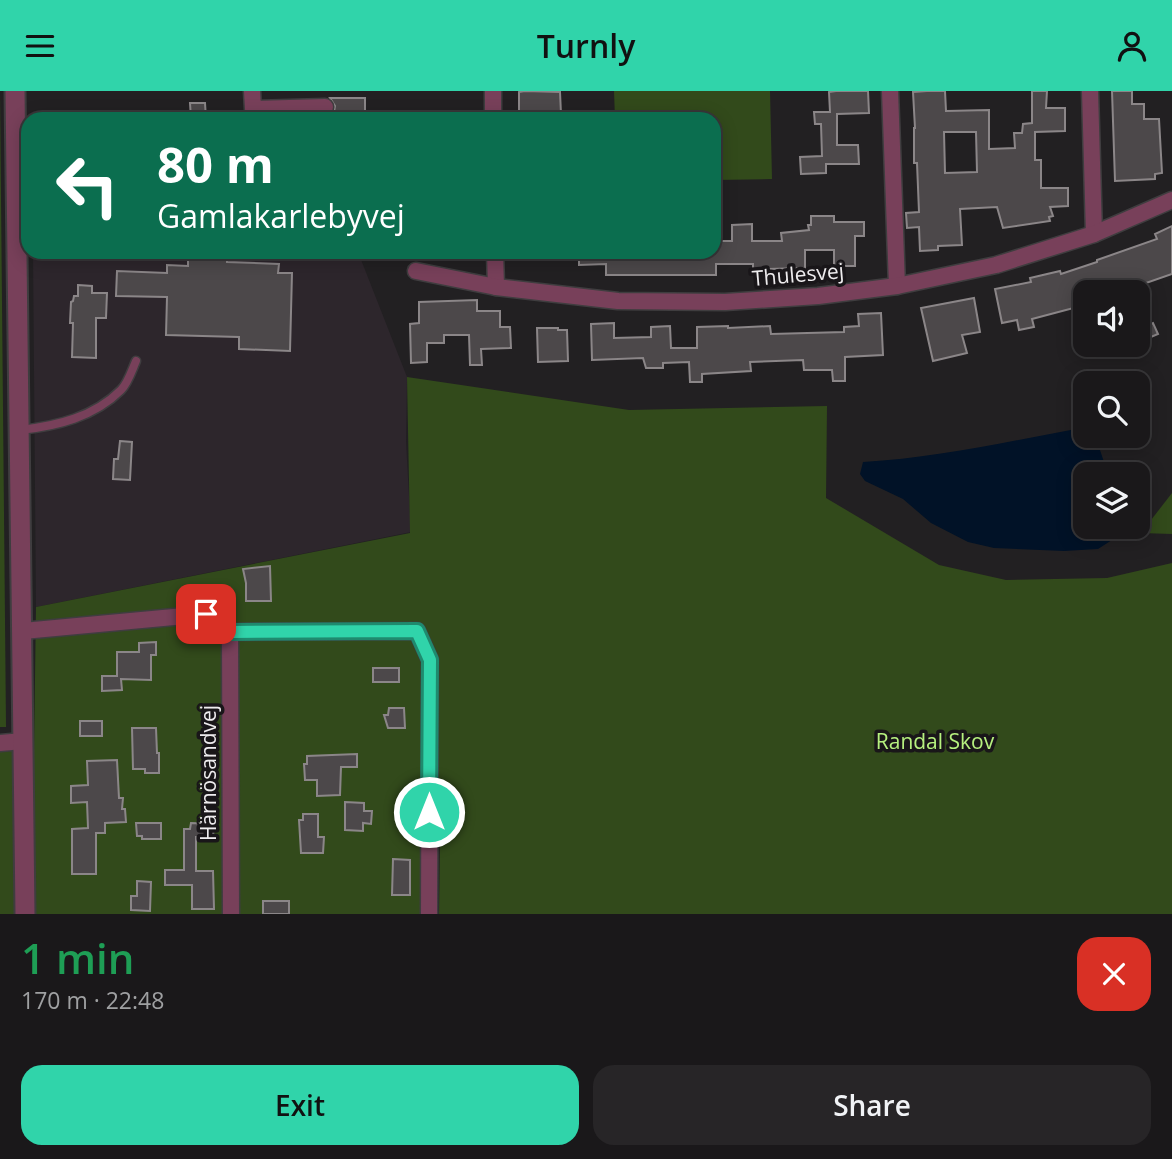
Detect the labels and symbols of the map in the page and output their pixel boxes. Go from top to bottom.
street label: Thulesvej [751,256,845,292]
pin [176,584,236,644]
street label: Härnösandvej [194,705,222,841]
park label: Randal Skov [876,727,995,755]
position arrow [392,775,466,849]

